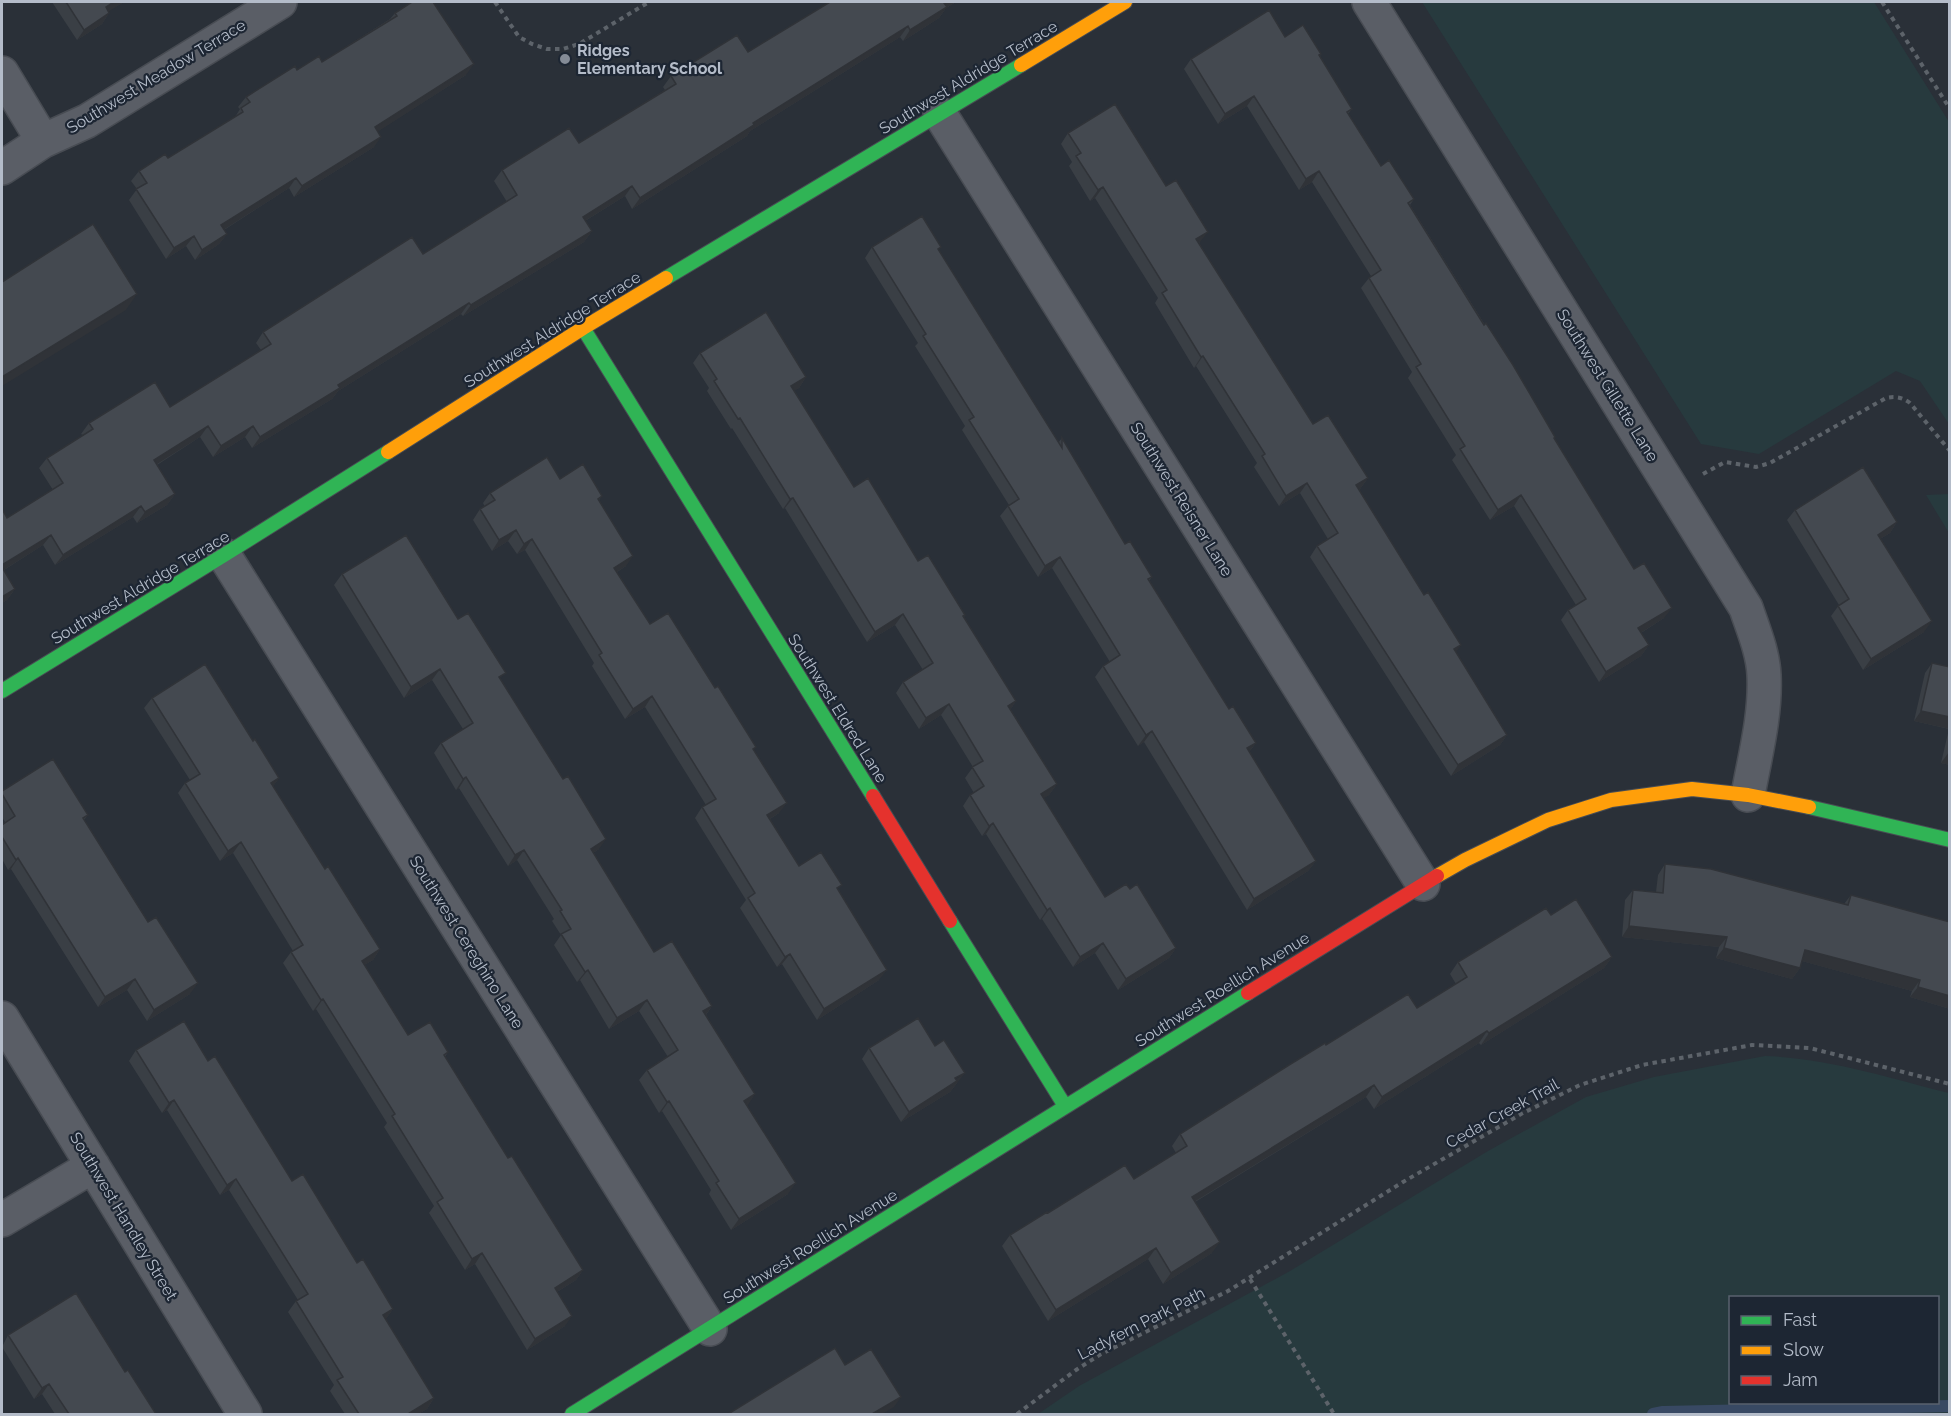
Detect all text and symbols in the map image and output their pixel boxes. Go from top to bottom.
street label: Southwest Meadow Terrace [63,15,249,137]
street label: Southwest Aldridge Terrace [876,17,1061,138]
place label: Ridges Elementary School [577,41,723,78]
marker: Ridges Elementary School [558,52,572,66]
street label: Southwest Aldridge Terrace [461,267,644,392]
street label: Southwest Gillette Lane [1553,305,1662,465]
street label: Southwest Reisner Lane [1126,419,1237,580]
street label: Southwest Aldridge Terrace [48,527,233,648]
street label: Southwest Eldred Lane [784,630,891,786]
street label: Southwest Cereghino Lane [406,852,528,1032]
street label: Southwest Roellich Avenue [1132,928,1313,1051]
street label: Cedar Creek Trail [1443,1074,1563,1152]
street label: Southwest Handley Street [66,1129,182,1304]
street label: Southwest Roellich Avenue [720,1185,901,1308]
street label: Ladyfern Park Path [1075,1283,1208,1364]
legend [1729,1296,1939,1404]
text: Fast [1783,1309,1817,1330]
text: Slow [1783,1339,1824,1360]
text: Jam [1783,1369,1818,1390]

